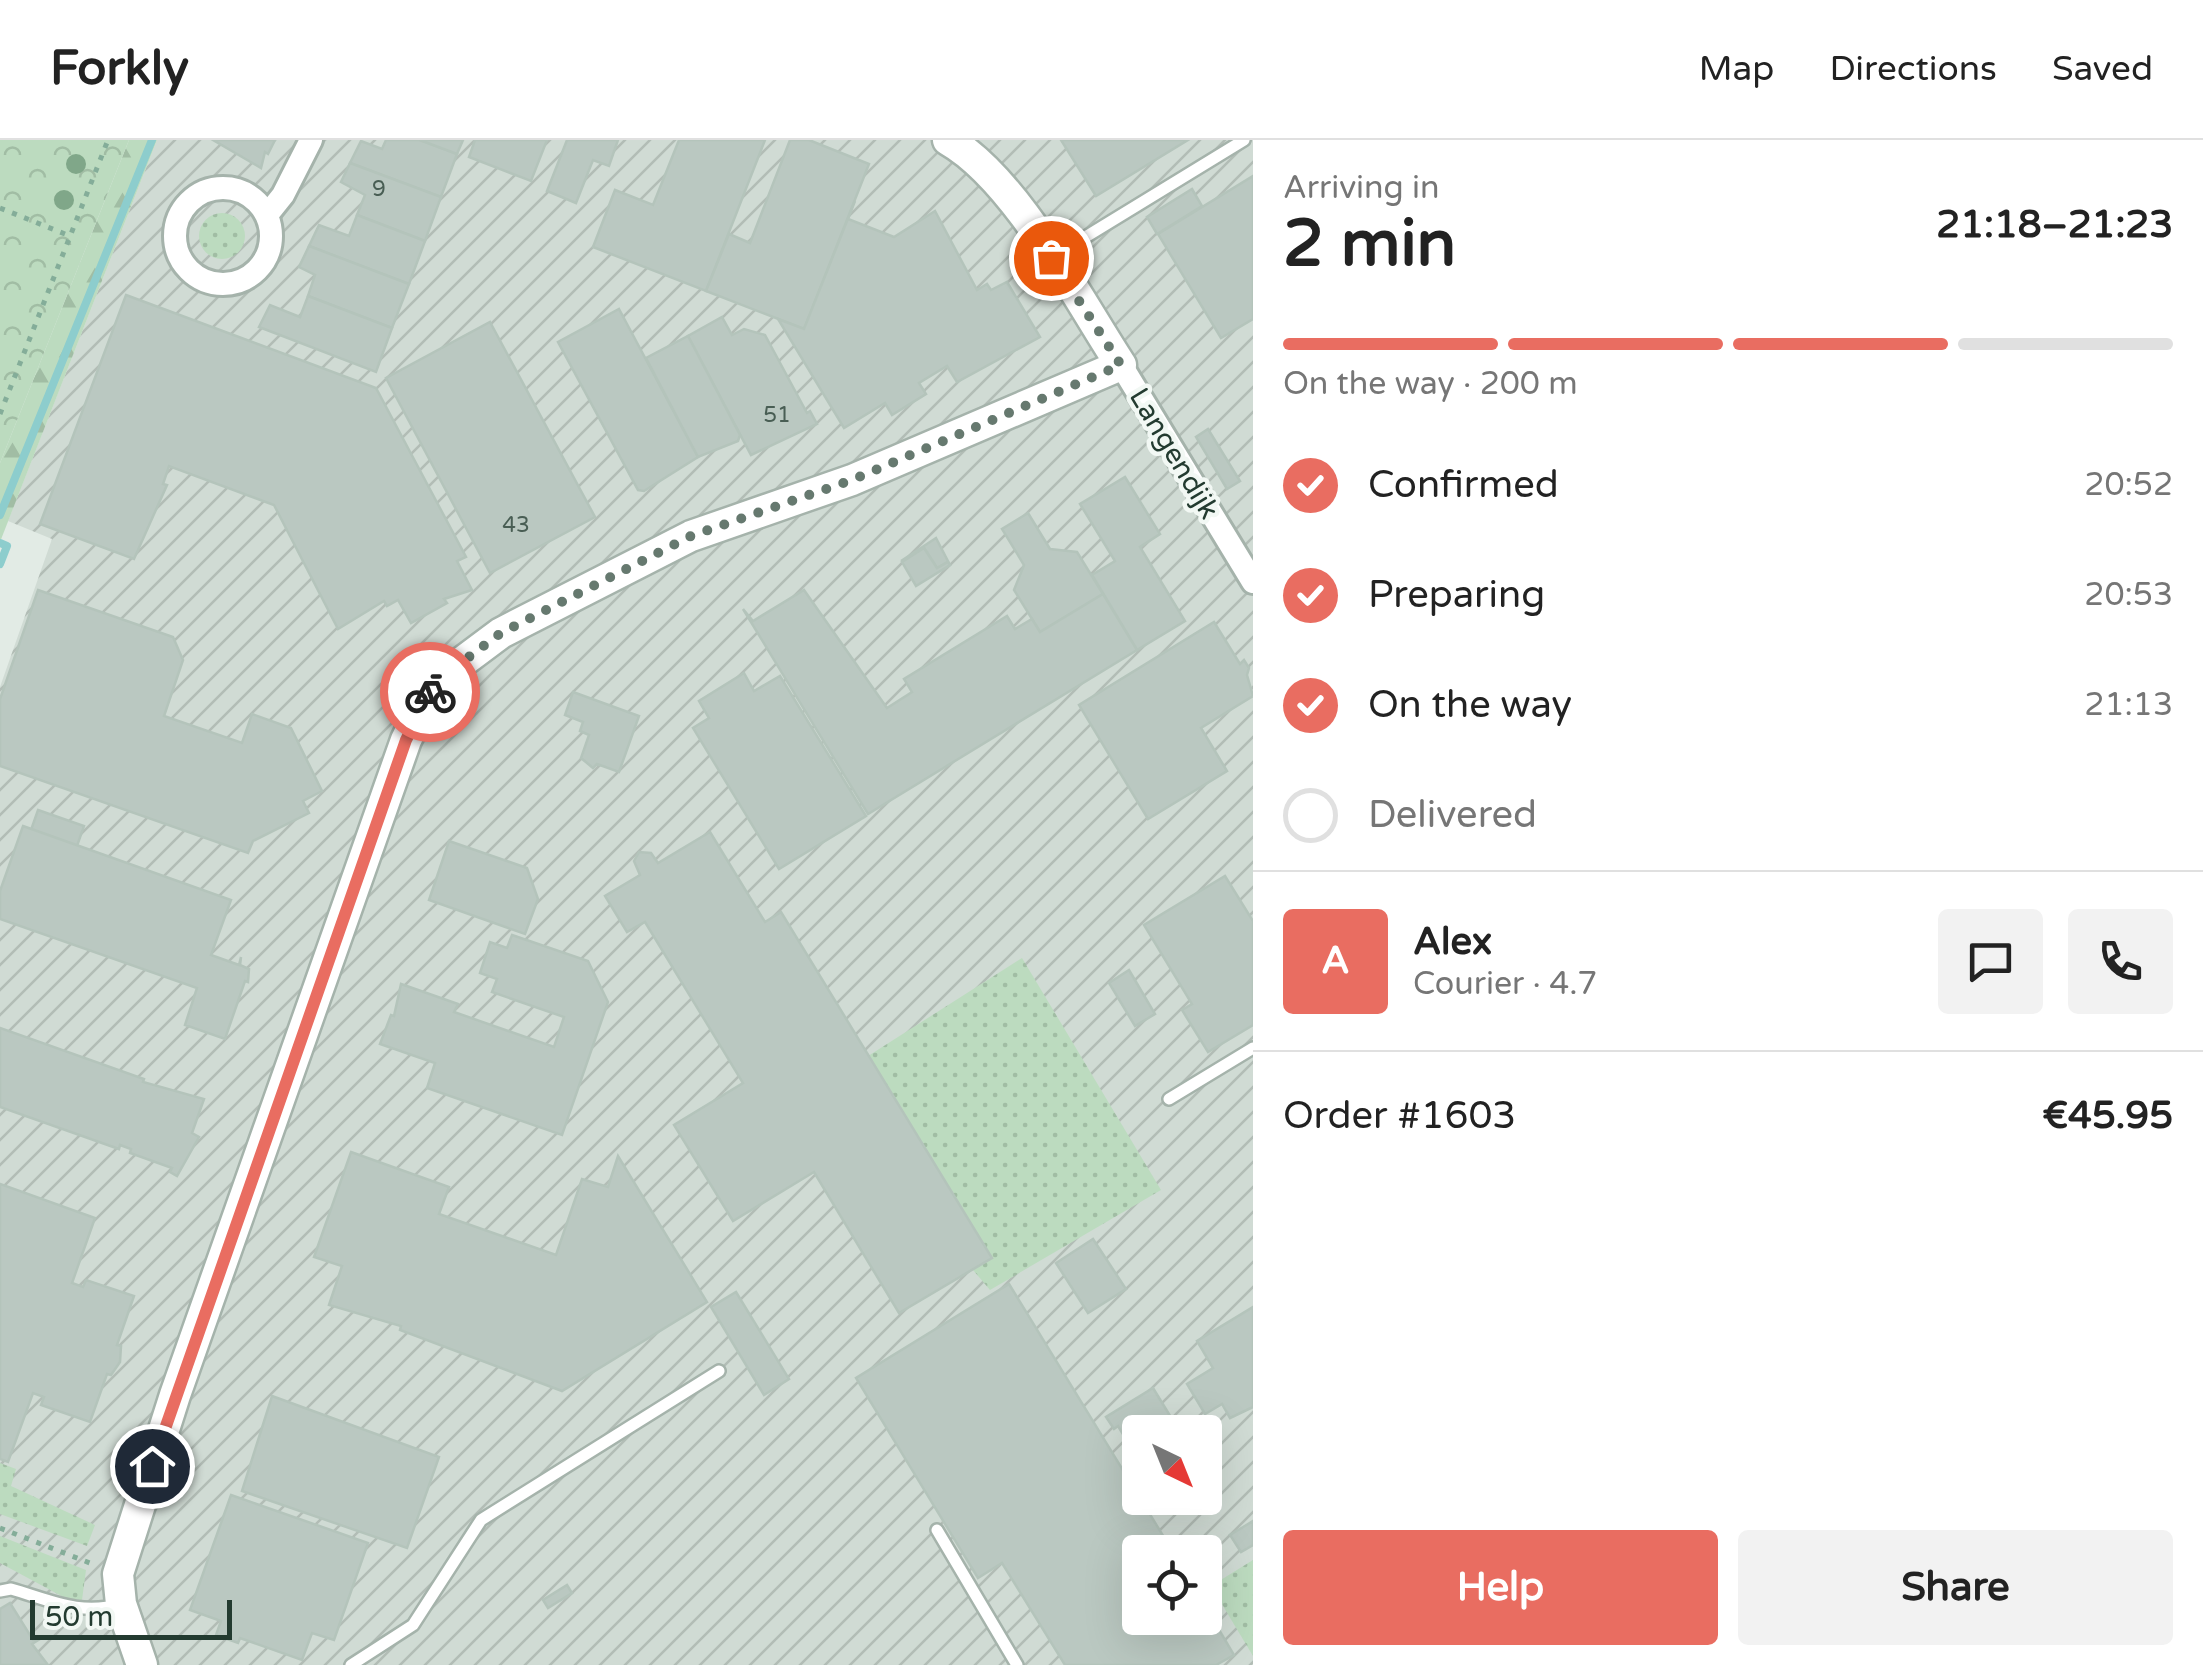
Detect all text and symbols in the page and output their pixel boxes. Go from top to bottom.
text: Forkly [50,40,189,98]
text: Map [1699,48,1774,90]
text: Directions [1829,48,1997,90]
text: Saved [2052,48,2153,90]
text: Arriving in [1283,169,1440,207]
house number: 9 [372,176,386,202]
text: 21:18–21:23 [1936,202,2173,248]
text: 2 min [1283,205,1456,284]
pin [1009,216,1094,301]
icon: bag [1024,231,1079,286]
text: On the way · 200 m [1283,365,1578,403]
street label: Langendijk [1122,382,1226,525]
house number: 51 [763,402,791,428]
icon: check [1283,458,1338,513]
text: Confirmed [1368,462,1559,508]
text: 20:52 [2084,466,2173,504]
house number: 43 [502,512,530,538]
icon: check [1283,568,1338,623]
text: Preparing [1368,572,1545,618]
text: 20:53 [2084,576,2173,614]
courier [380,642,480,742]
icon: bike [403,665,458,720]
icon: check [1283,678,1338,733]
text: On the way [1368,682,1572,728]
text: 21:13 [2084,686,2173,724]
text: Delivered [1368,792,1537,838]
button: chat [1938,909,2043,1014]
button: phone [2068,909,2173,1014]
text: Alex [1413,919,1492,965]
text: A [1321,938,1350,984]
text: Courier · 4.7 [1413,965,1597,1003]
text: Order #1603 [1283,1093,1516,1139]
text: €45.95 [2042,1093,2173,1139]
north arrow [1122,1415,1222,1515]
map controls [1122,1415,1222,1635]
pin [110,1424,195,1509]
icon: home [125,1439,180,1494]
button: Help [1283,1530,1718,1645]
button: Share [1738,1530,2173,1645]
button: locate [1122,1535,1222,1635]
scale bar [30,1595,232,1640]
text: 50 m [45,1600,113,1634]

